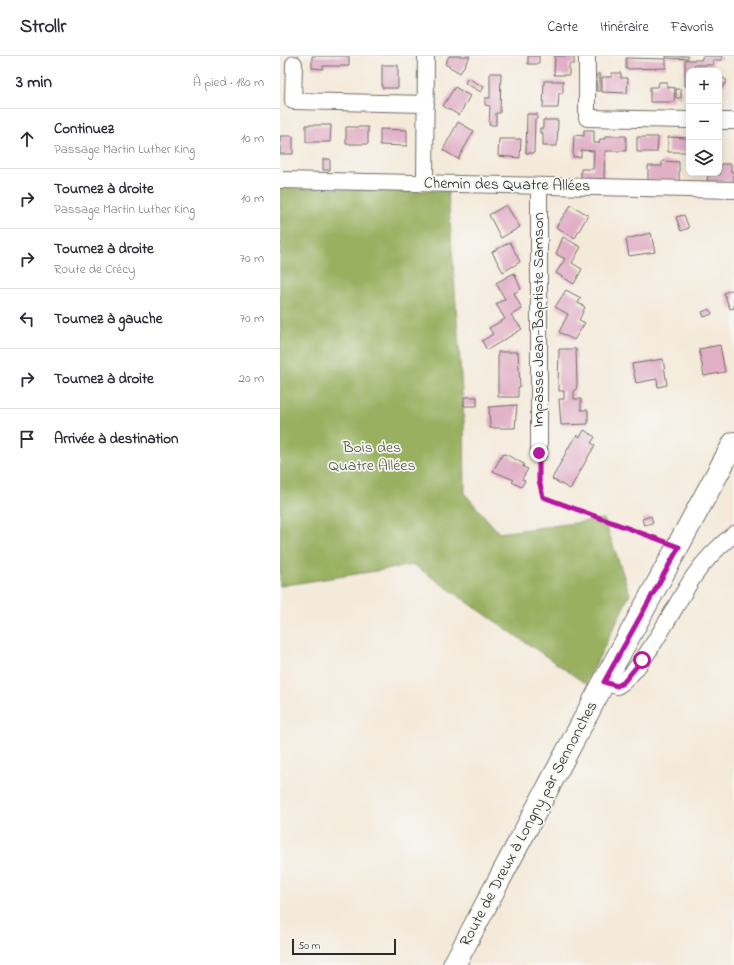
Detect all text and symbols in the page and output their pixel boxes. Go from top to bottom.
text: Strollr [20,14,66,41]
text: Carte [547,17,578,38]
text: Itinéraire [600,17,649,38]
text: Favoris [671,17,714,38]
map controls [686,68,722,176]
button: + [686,68,722,104]
text: 3 min [16,70,52,95]
text: À pied · 180 m [193,73,264,92]
button: − [686,104,722,140]
text: Continuez [54,118,114,140]
icon: ahead [16,128,38,150]
text: 10 m [241,129,264,148]
text: Passage Martin Luther King [54,140,195,159]
button: layers [686,140,722,176]
street label: Chemin des Quatre Allées [424,172,590,198]
text: Tournez à droite [54,178,154,200]
icon: right [16,188,38,210]
text: 10 m [241,189,264,208]
text: Passage Martin Luther King [54,200,195,219]
street label: Impasse Jean-Baptiste Samson [527,212,551,428]
text: Tournez à droite [54,238,154,260]
icon: right [16,248,38,270]
text: 70 m [240,249,264,268]
text: Route de Crécy [54,260,135,279]
icon: left [16,308,38,330]
text: Tournez à gauche [54,308,162,330]
text: 70 m [240,309,264,328]
icon: right [16,368,38,390]
text: Tournez à droite [54,368,154,390]
text: 20 m [239,369,264,388]
icon: arrive [16,428,38,450]
text: Arrivée à destination [54,428,179,450]
park label: Bois des Quatre Allées [328,436,416,478]
route end [530,444,548,462]
route start [633,651,651,669]
street label: Route de Dreux à Longny par Sennonches [454,697,604,951]
scale bar [292,937,396,956]
text: 50 m [298,938,320,954]

